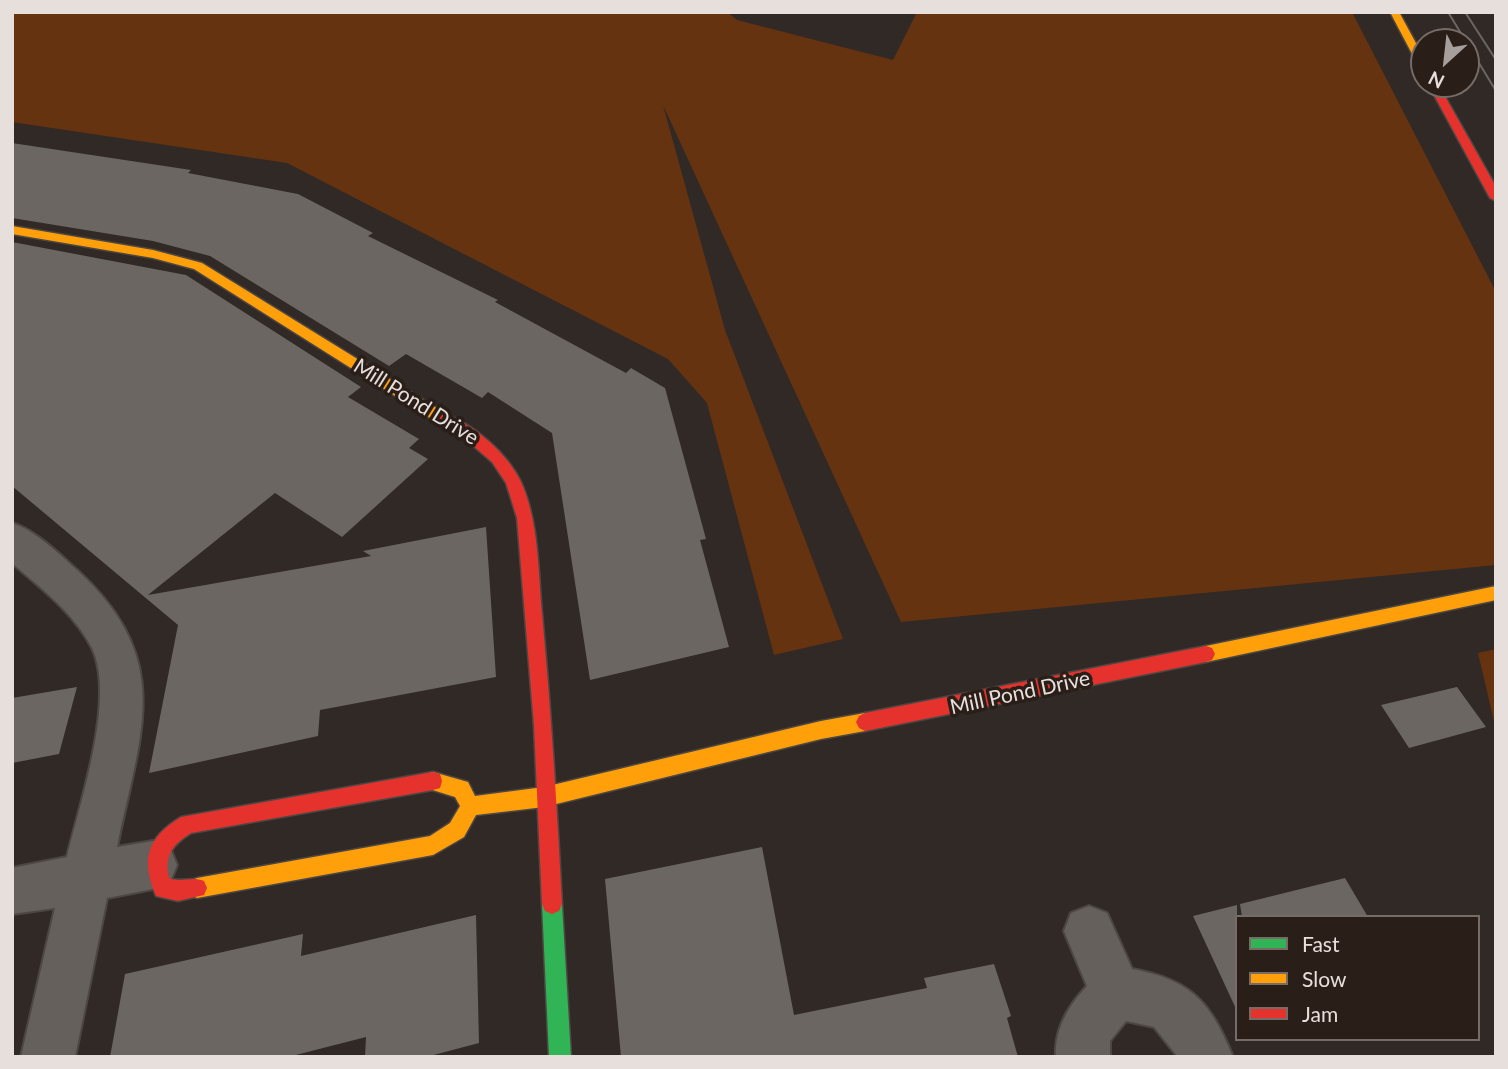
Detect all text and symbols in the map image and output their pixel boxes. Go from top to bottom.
north arrow [1410,28,1480,98]
text: N [1424,67,1448,94]
street label: Mill Pond Drive [349,354,483,450]
street label: Mill Pond Drive [948,666,1092,720]
legend [1235,915,1480,1041]
text: Fast [1302,931,1339,956]
text: Slow [1302,966,1346,991]
text: Jam [1302,1001,1338,1026]

